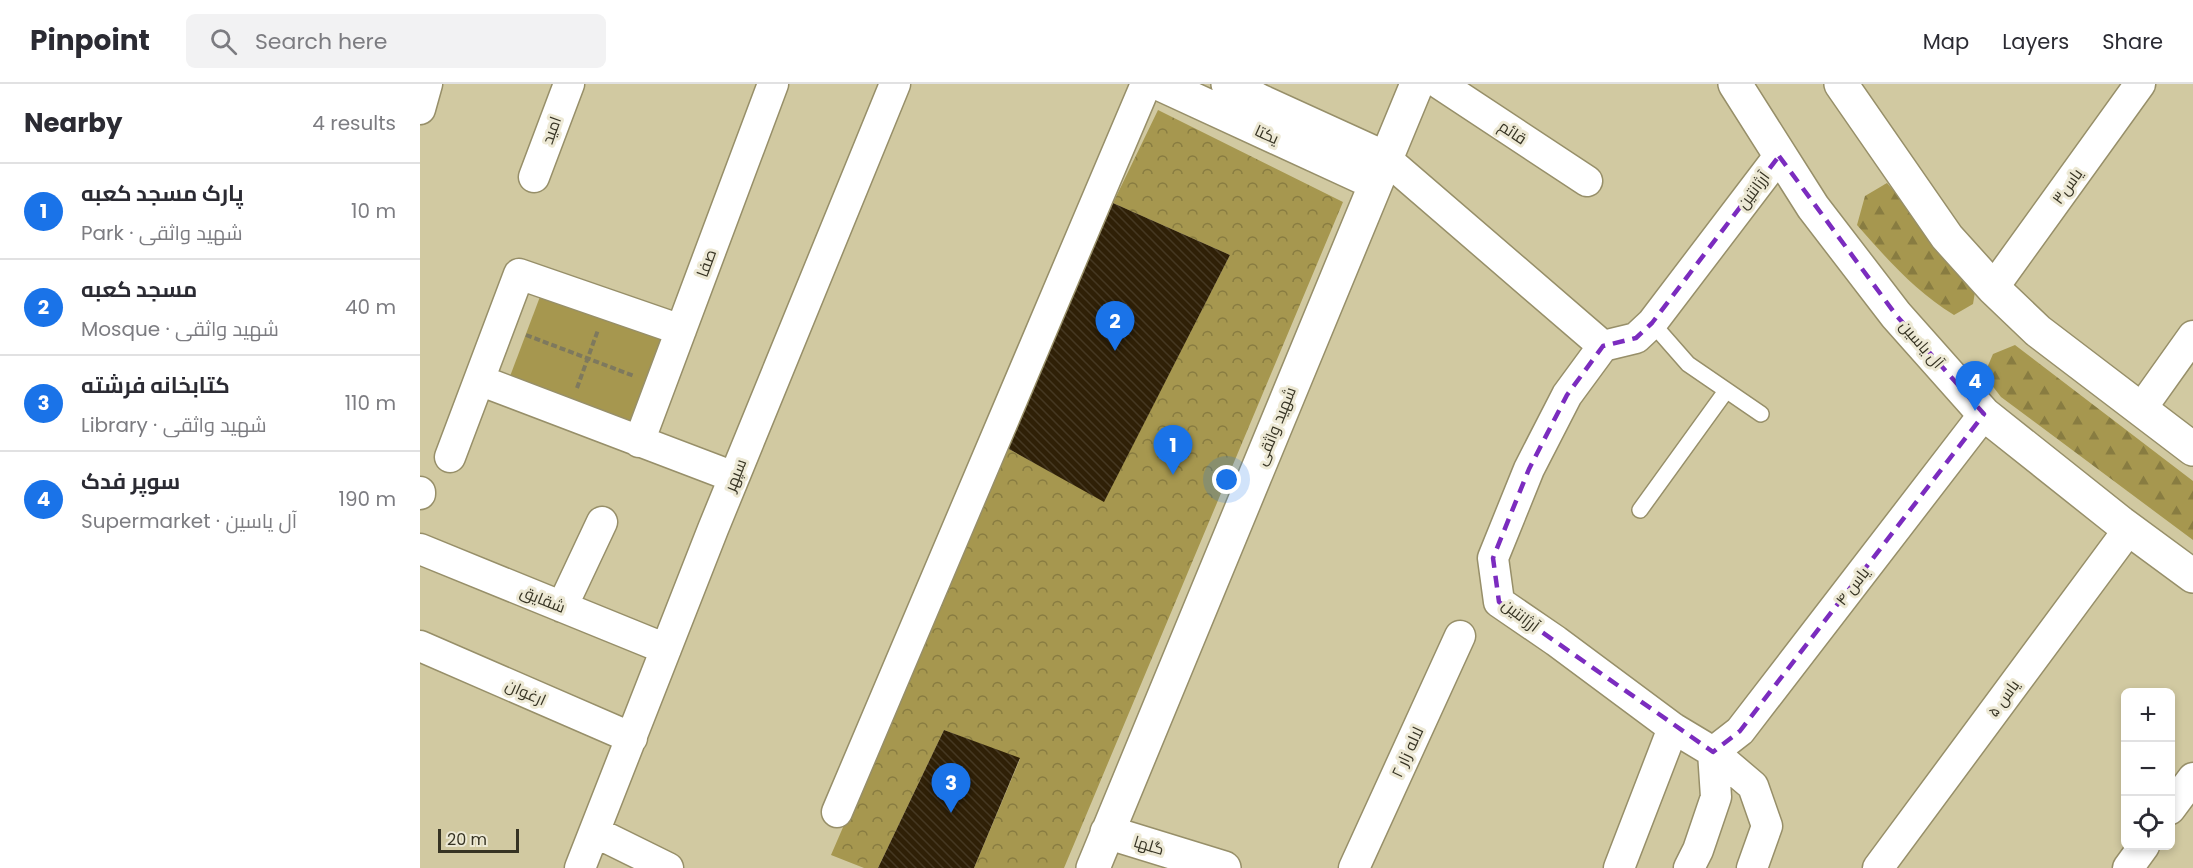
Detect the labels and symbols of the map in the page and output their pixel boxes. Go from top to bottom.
street label: امید [536,113,567,147]
street label: قائم [1494,115,1531,150]
street label: یکتا [1251,119,1283,150]
street label: یاس۳ [2047,163,2089,209]
street label: آرژانتین [1732,166,1776,214]
street label: صفا [691,246,722,280]
pin: 2 [1096,302,1134,351]
street label: آل یاسین [1894,315,1950,374]
pin: 4 [1956,362,1994,411]
street label: شهید واثقی [1249,383,1302,469]
pin: 1 [1154,426,1192,475]
street label: سپهر [718,455,752,496]
your location [1212,465,1241,494]
street label: یاس ۴ [1830,562,1875,610]
street label: شقایق [517,580,569,619]
street label: آرژانتین [1497,593,1545,638]
street label: ارغوان [502,673,550,712]
street label: یاس ۵ [1982,674,2025,722]
street label: لاله زار ۲ [1386,723,1429,781]
pin: 3 [932,764,970,813]
scale bar [438,826,519,854]
street label: گلها [1131,830,1167,861]

